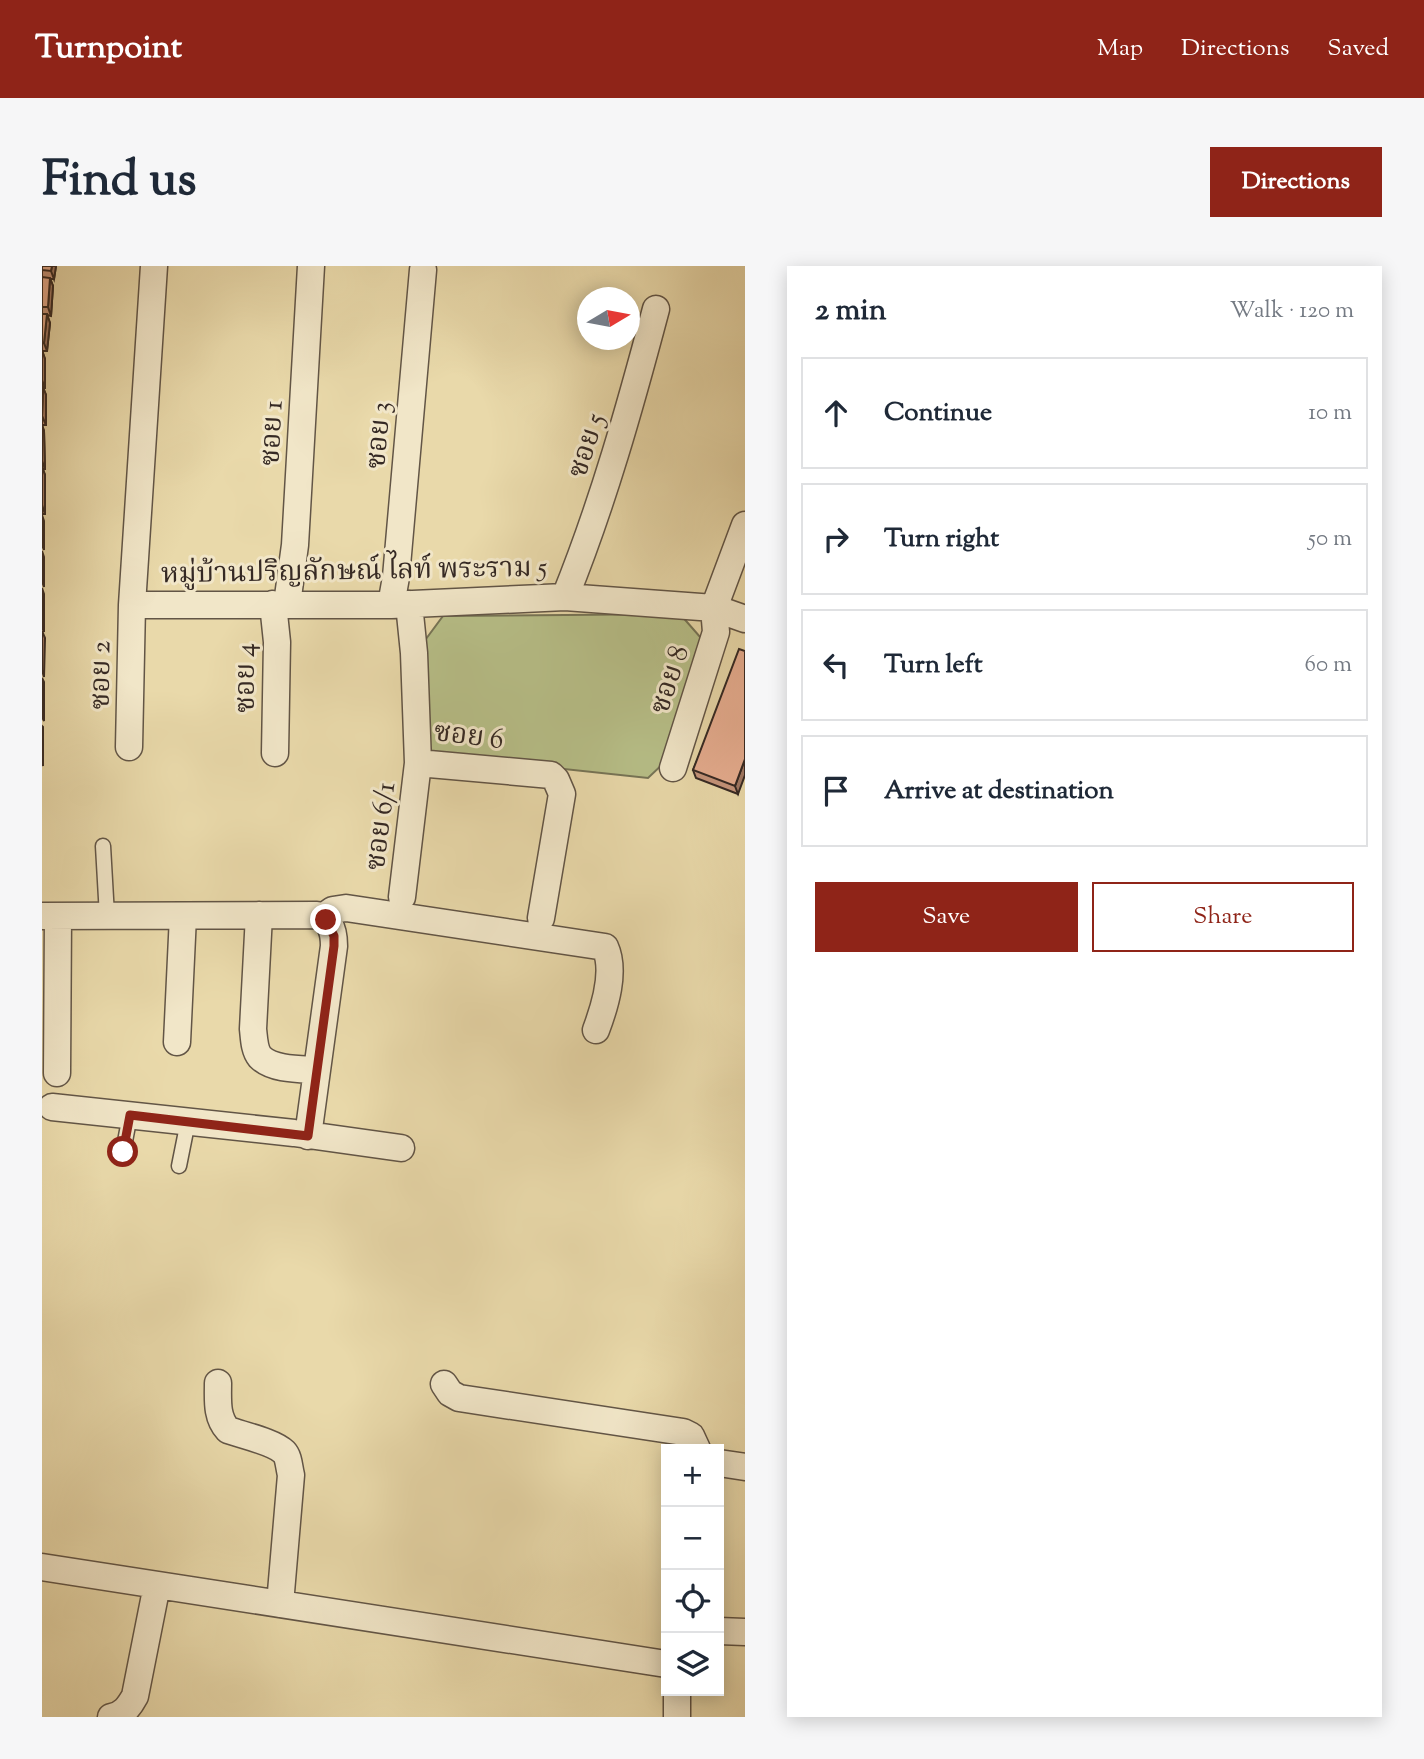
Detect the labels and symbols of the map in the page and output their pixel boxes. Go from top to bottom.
north arrow [577,287,640,350]
street label: ซอย 1 [251,399,295,467]
street label: ซอย 3 [357,400,403,471]
street label: ซอย 5 [559,408,617,483]
street label: หมู่บ้านปริญลักษณ์ ไลท์ พระราม 5 [160,547,548,595]
street label: ซอย 2 [81,640,123,710]
street label: ซอย 8 [641,640,701,719]
street label: ซอย 4 [227,643,267,713]
street label: ซอย 6 [432,713,506,761]
street label: ซอย 6/1 [357,780,407,873]
route end [310,904,341,935]
route start [107,1136,138,1167]

